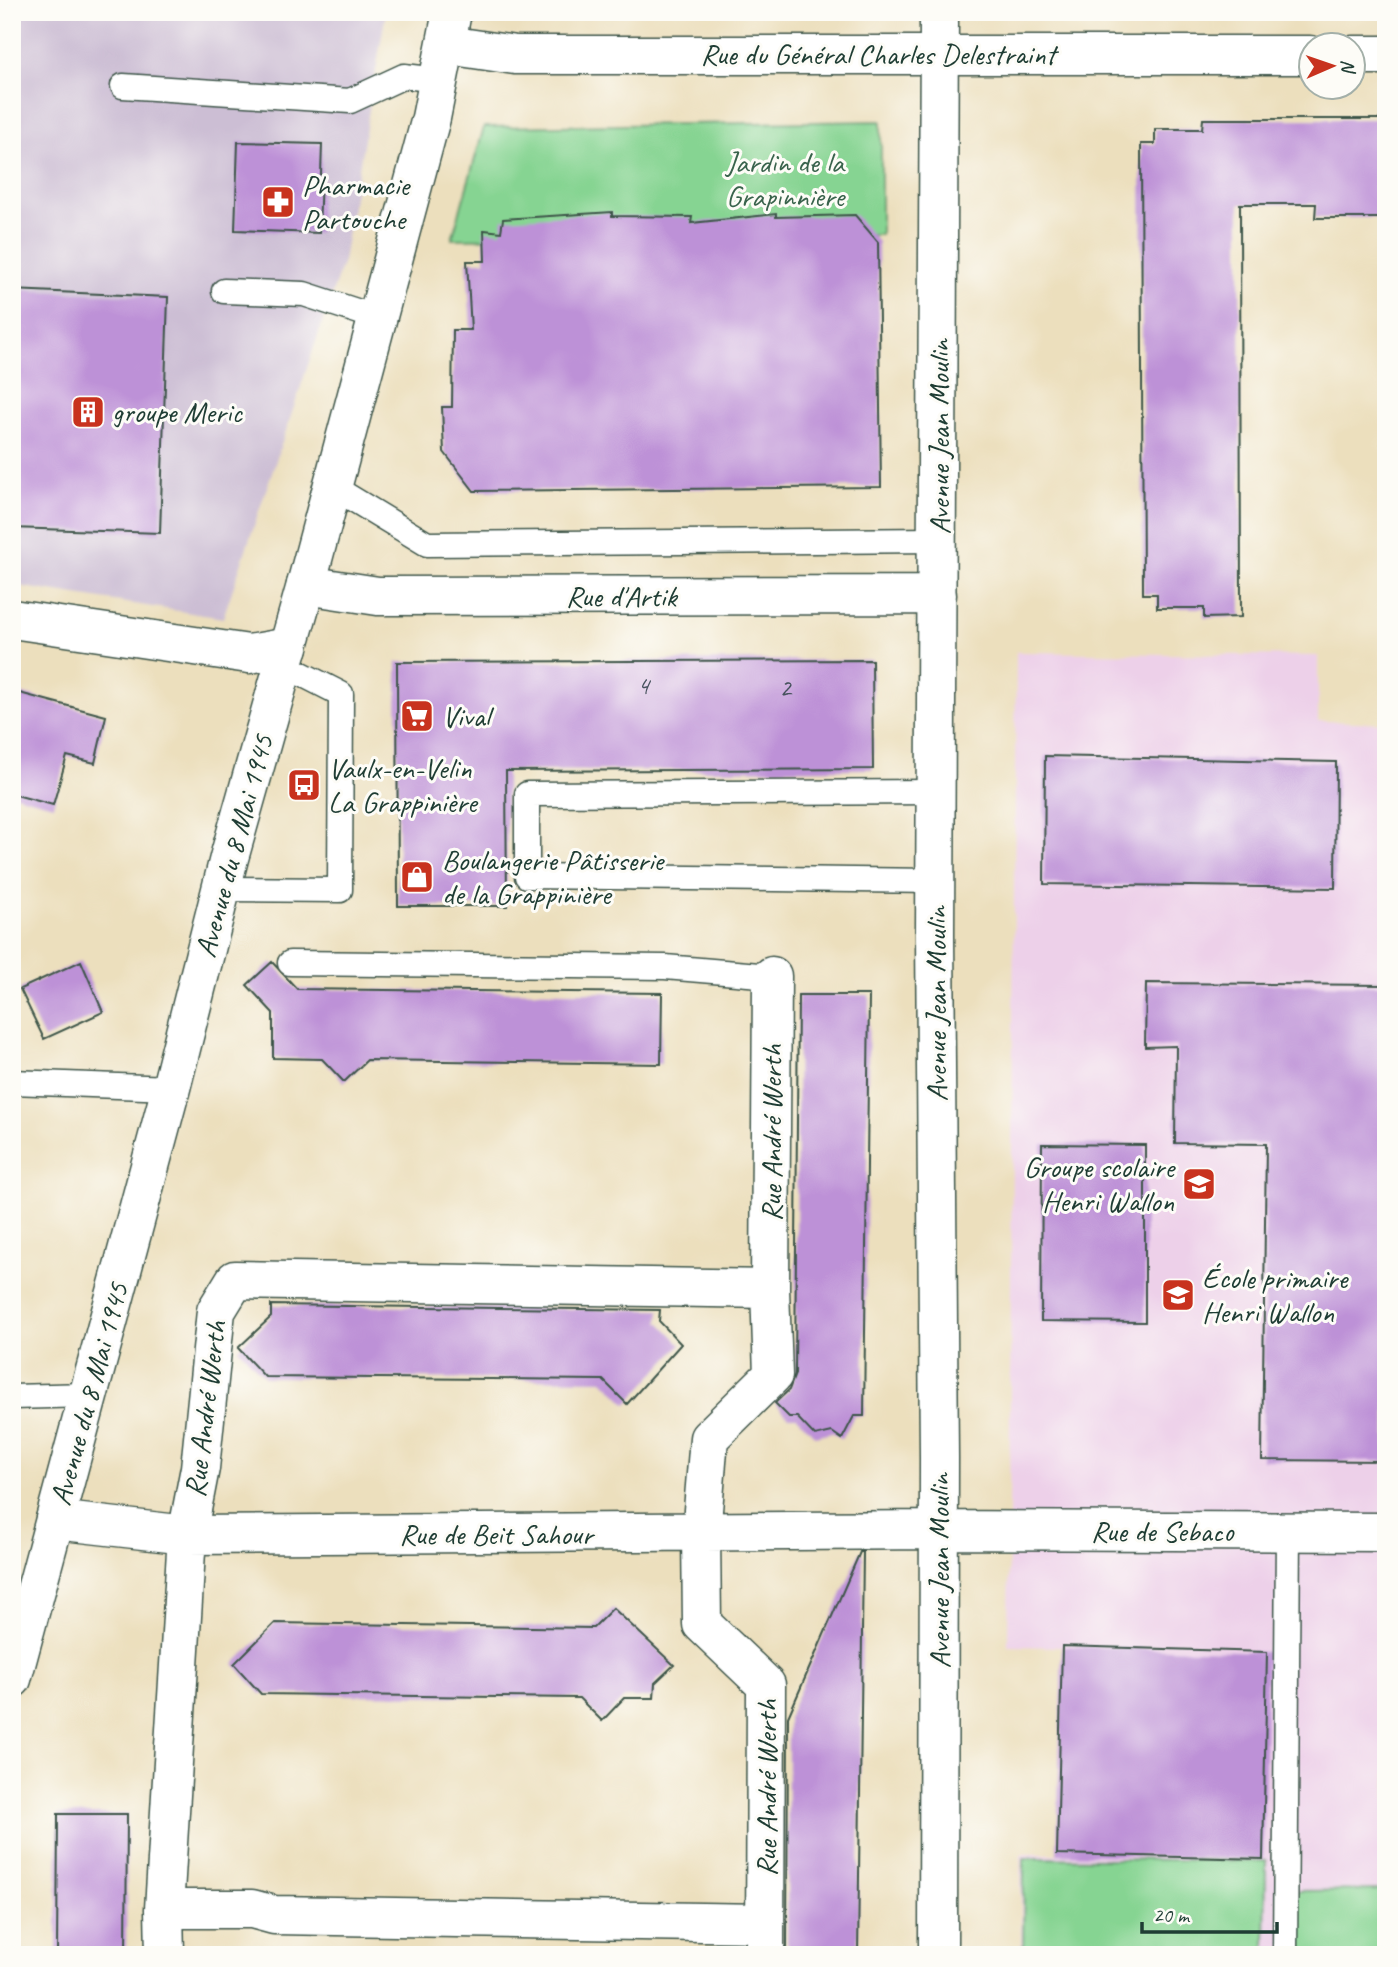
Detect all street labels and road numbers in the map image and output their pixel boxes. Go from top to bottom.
street label: Rue du Général Charles Delestraint [701,35,1060,73]
street label: Avenue Jean Moulin [920,338,958,535]
street label: Rue d'Artik [566,577,678,615]
street label: Avenue du 8 Mai 1945 [186,729,282,961]
street label: Avenue Jean Moulin [917,905,955,1102]
street label: Rue André Werth [752,1044,790,1222]
street label: Avenue du 8 Mai 1945 [41,1277,137,1509]
street label: Rue André Werth [175,1318,235,1499]
street label: Avenue Jean Moulin [920,1472,958,1669]
street label: Rue de Sebaco [1091,1512,1235,1550]
street label: Rue de Beit Sahour [399,1515,596,1553]
street label: Rue André Werth [747,1699,785,1877]

